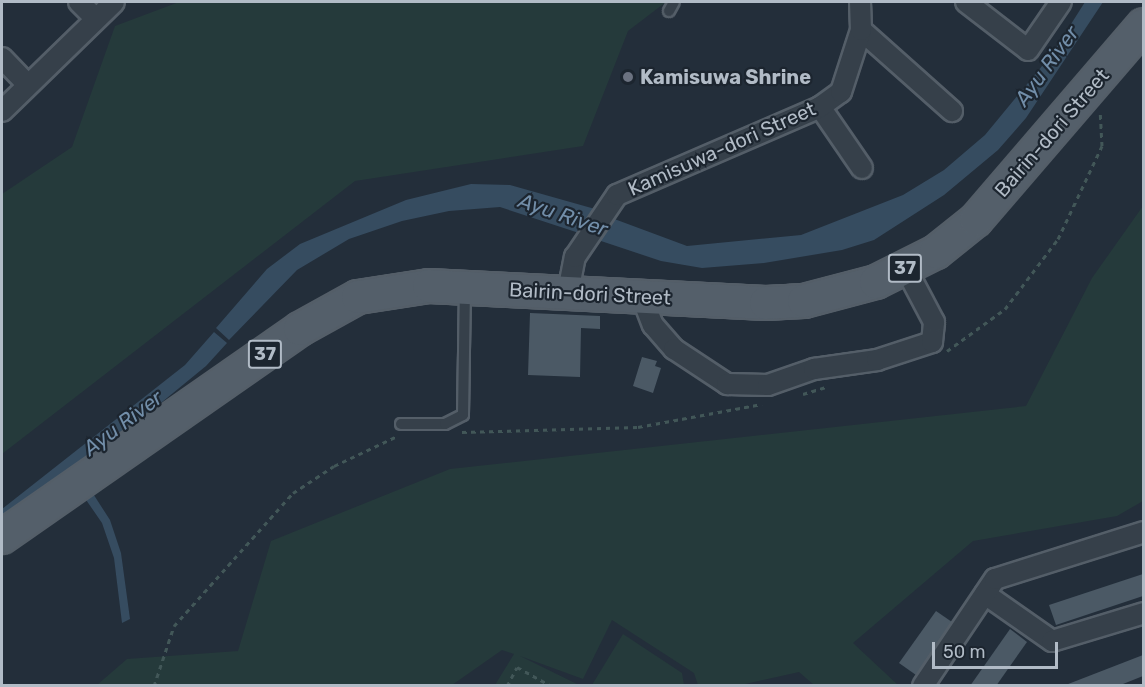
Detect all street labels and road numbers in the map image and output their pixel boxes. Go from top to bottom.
street label: Bairin-dori Street [990,64,1114,202]
street label: Kamisuwa-dori Street [624,97,820,201]
road number: 37 [887,253,923,283]
street label: Bairin-dori Street [508,278,672,310]
road number: 37 [247,339,283,369]

